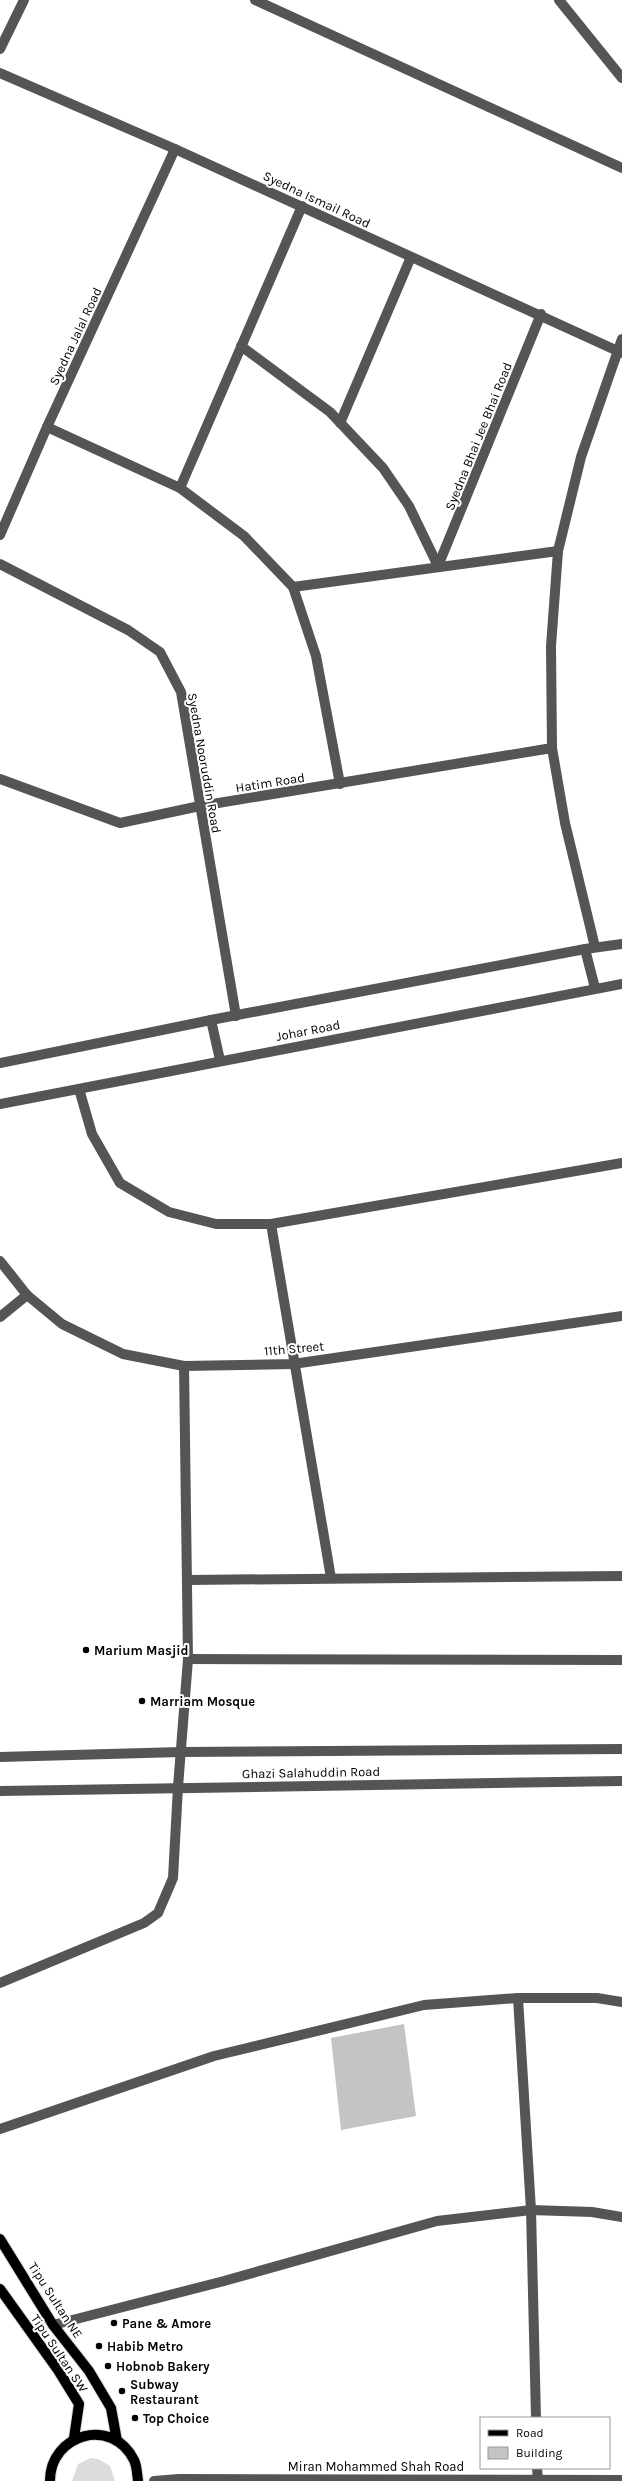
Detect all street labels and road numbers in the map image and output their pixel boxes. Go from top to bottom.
street label: Syedna Ismail Road [261,168,373,231]
street label: Syedna Jalal Road [46,285,105,388]
street label: Syedna Bhai Jee Bhai Road [442,360,515,512]
street label: Syedna Nooruddin Road [185,692,224,834]
street label: Hatim Road [234,770,306,795]
street label: Johar Road [275,1017,341,1044]
street label: 11th Street [263,1338,325,1359]
street label: Ghazi Salahuddin Road [242,1764,380,1781]
street label: Tipu Sultan NE [25,2260,86,2341]
street label: Tipu Sultan SW [28,2311,91,2395]
street label: Miran Mohammed Shah Road [288,2459,464,2474]

